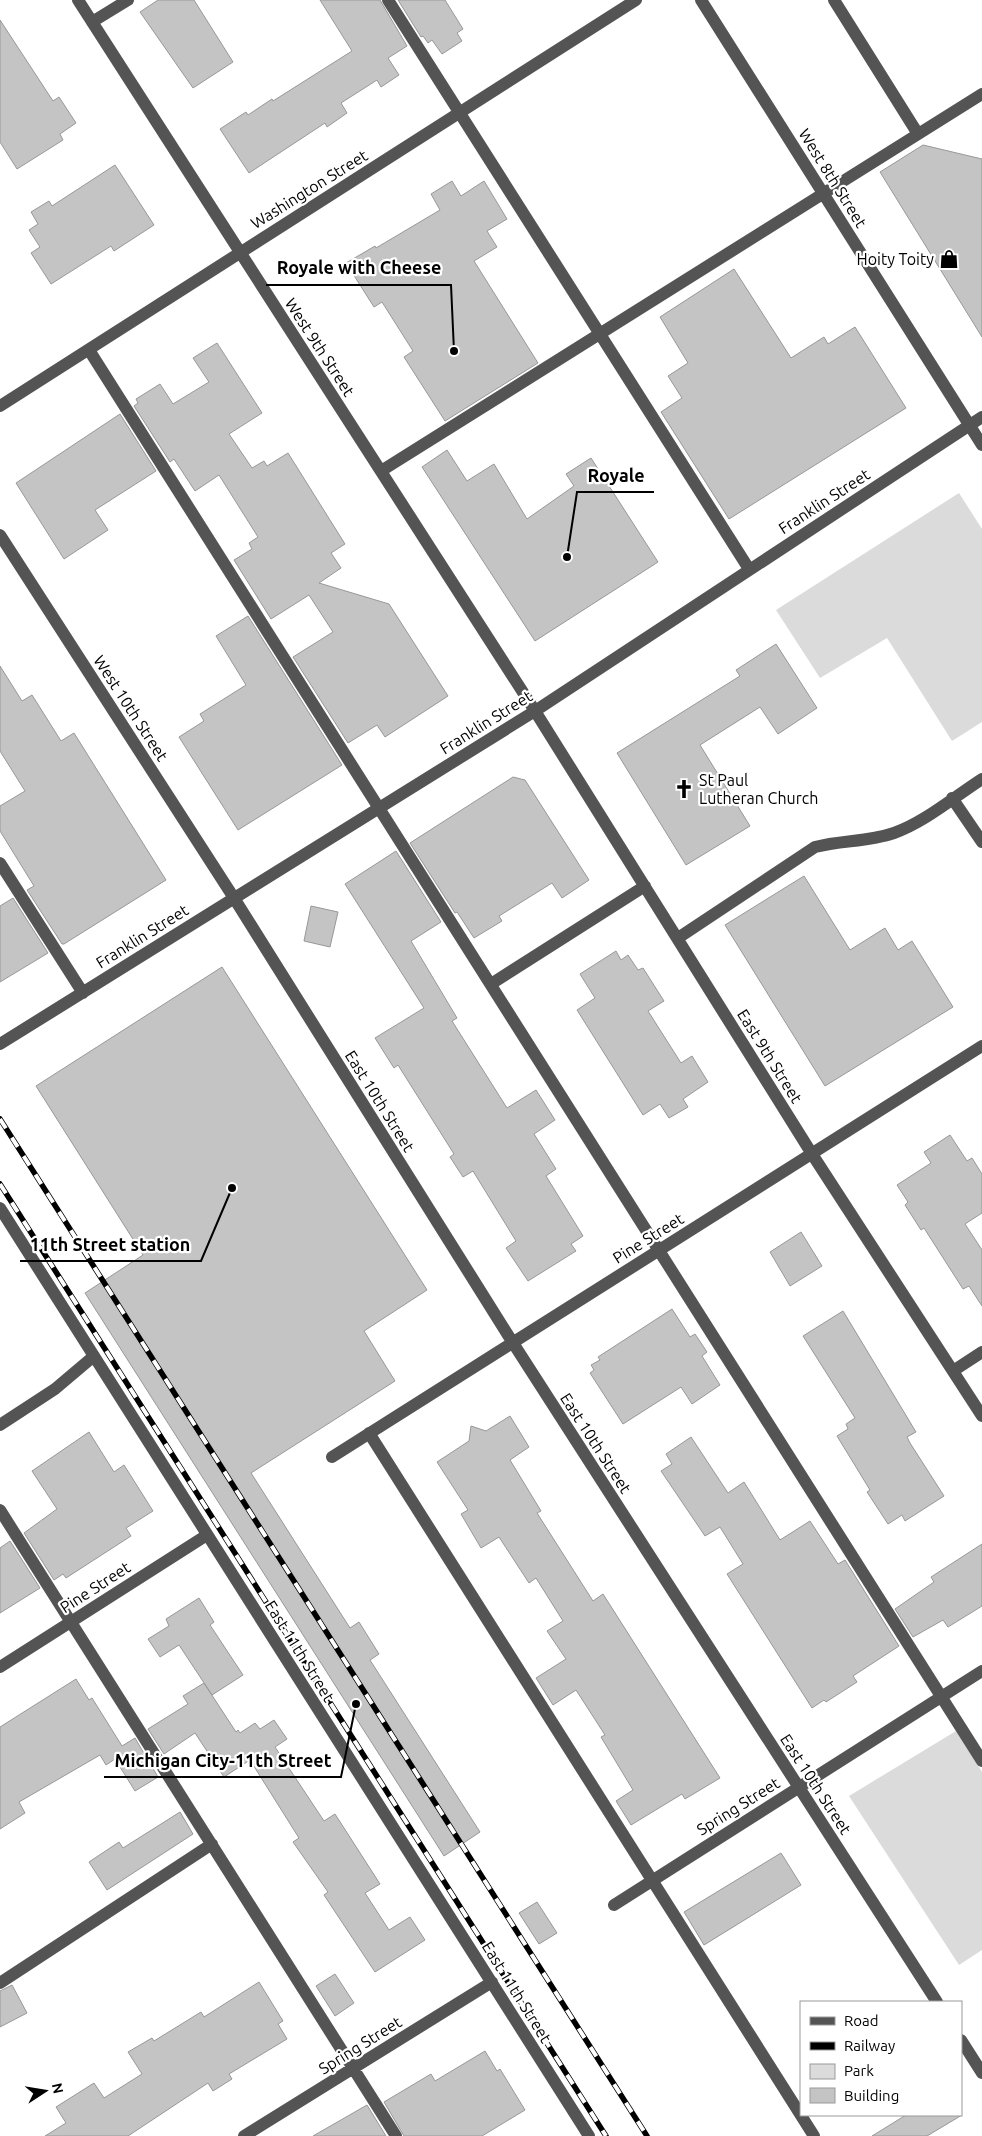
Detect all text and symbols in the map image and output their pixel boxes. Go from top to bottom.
street label: West 8th Street [795,125,871,231]
street label: Washington Street [247,145,371,232]
shop icon: Hoity Toity [938,248,960,270]
place label: Hoity Toity [857,250,934,268]
callout: Royale with Cheese [266,252,451,285]
text: Royale with Cheese [277,257,441,277]
street label: West 9th Street [282,295,359,400]
callout: Royale [577,459,654,492]
street label: Franklin Street [775,464,874,537]
text: Royale [587,465,645,485]
street label: West 10th Street [90,652,172,765]
street label: Franklin Street [437,686,536,758]
place label: St Paul Lutheran Church [699,771,818,807]
church icon: St Paul Lutheran Church [673,778,695,800]
street label: Franklin Street [93,900,192,972]
street label: East 9th Street [734,1006,806,1107]
street label: East 10th Street [342,1047,419,1156]
street label: Pine Street [609,1209,687,1267]
callout: 11th Street station [20,1228,201,1261]
text: 11th Street station [30,1234,190,1254]
street label: East 10th Street [557,1390,635,1497]
street label: Pine Street [57,1557,134,1616]
street label: East 11th Street [262,1597,339,1706]
street label: East 10th Street [777,1731,855,1838]
callout: Michigan City-11th Street [104,1744,341,1777]
text: Michigan City-11th Street [114,1750,332,1770]
street label: Spring Street [693,1773,783,1839]
street label: East 11th Street [479,1938,556,2047]
legend [800,2001,962,2116]
street label: Spring Street [315,2012,405,2078]
text: Road [844,2012,879,2029]
text: Railway [844,2037,895,2054]
text: Park [844,2062,874,2079]
north arrow [20,2066,70,2116]
text: N [49,2082,67,2095]
text: Building [844,2087,899,2104]

